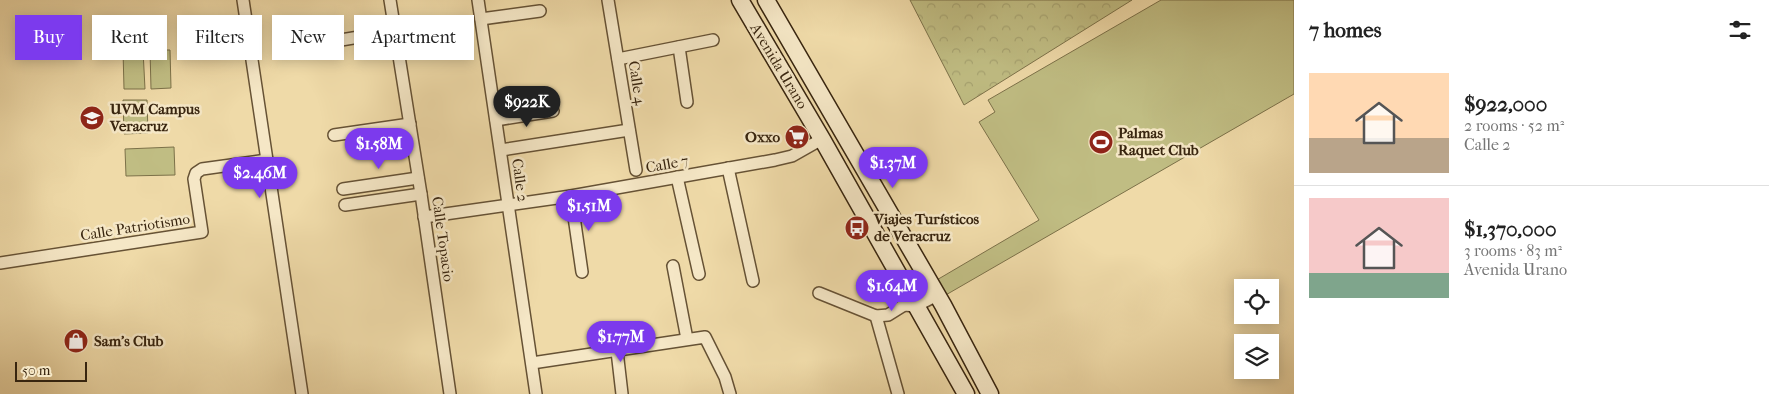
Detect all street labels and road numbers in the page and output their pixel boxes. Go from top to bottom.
street label: Avenida Urano [746,19,812,112]
street label: Calle 4 [625,60,650,108]
street label: Calle 7 [644,151,690,177]
street label: Calle 2 [508,157,532,203]
street label: Calle Topacio [428,195,458,283]
street label: Calle Patriotismo [79,209,191,245]

